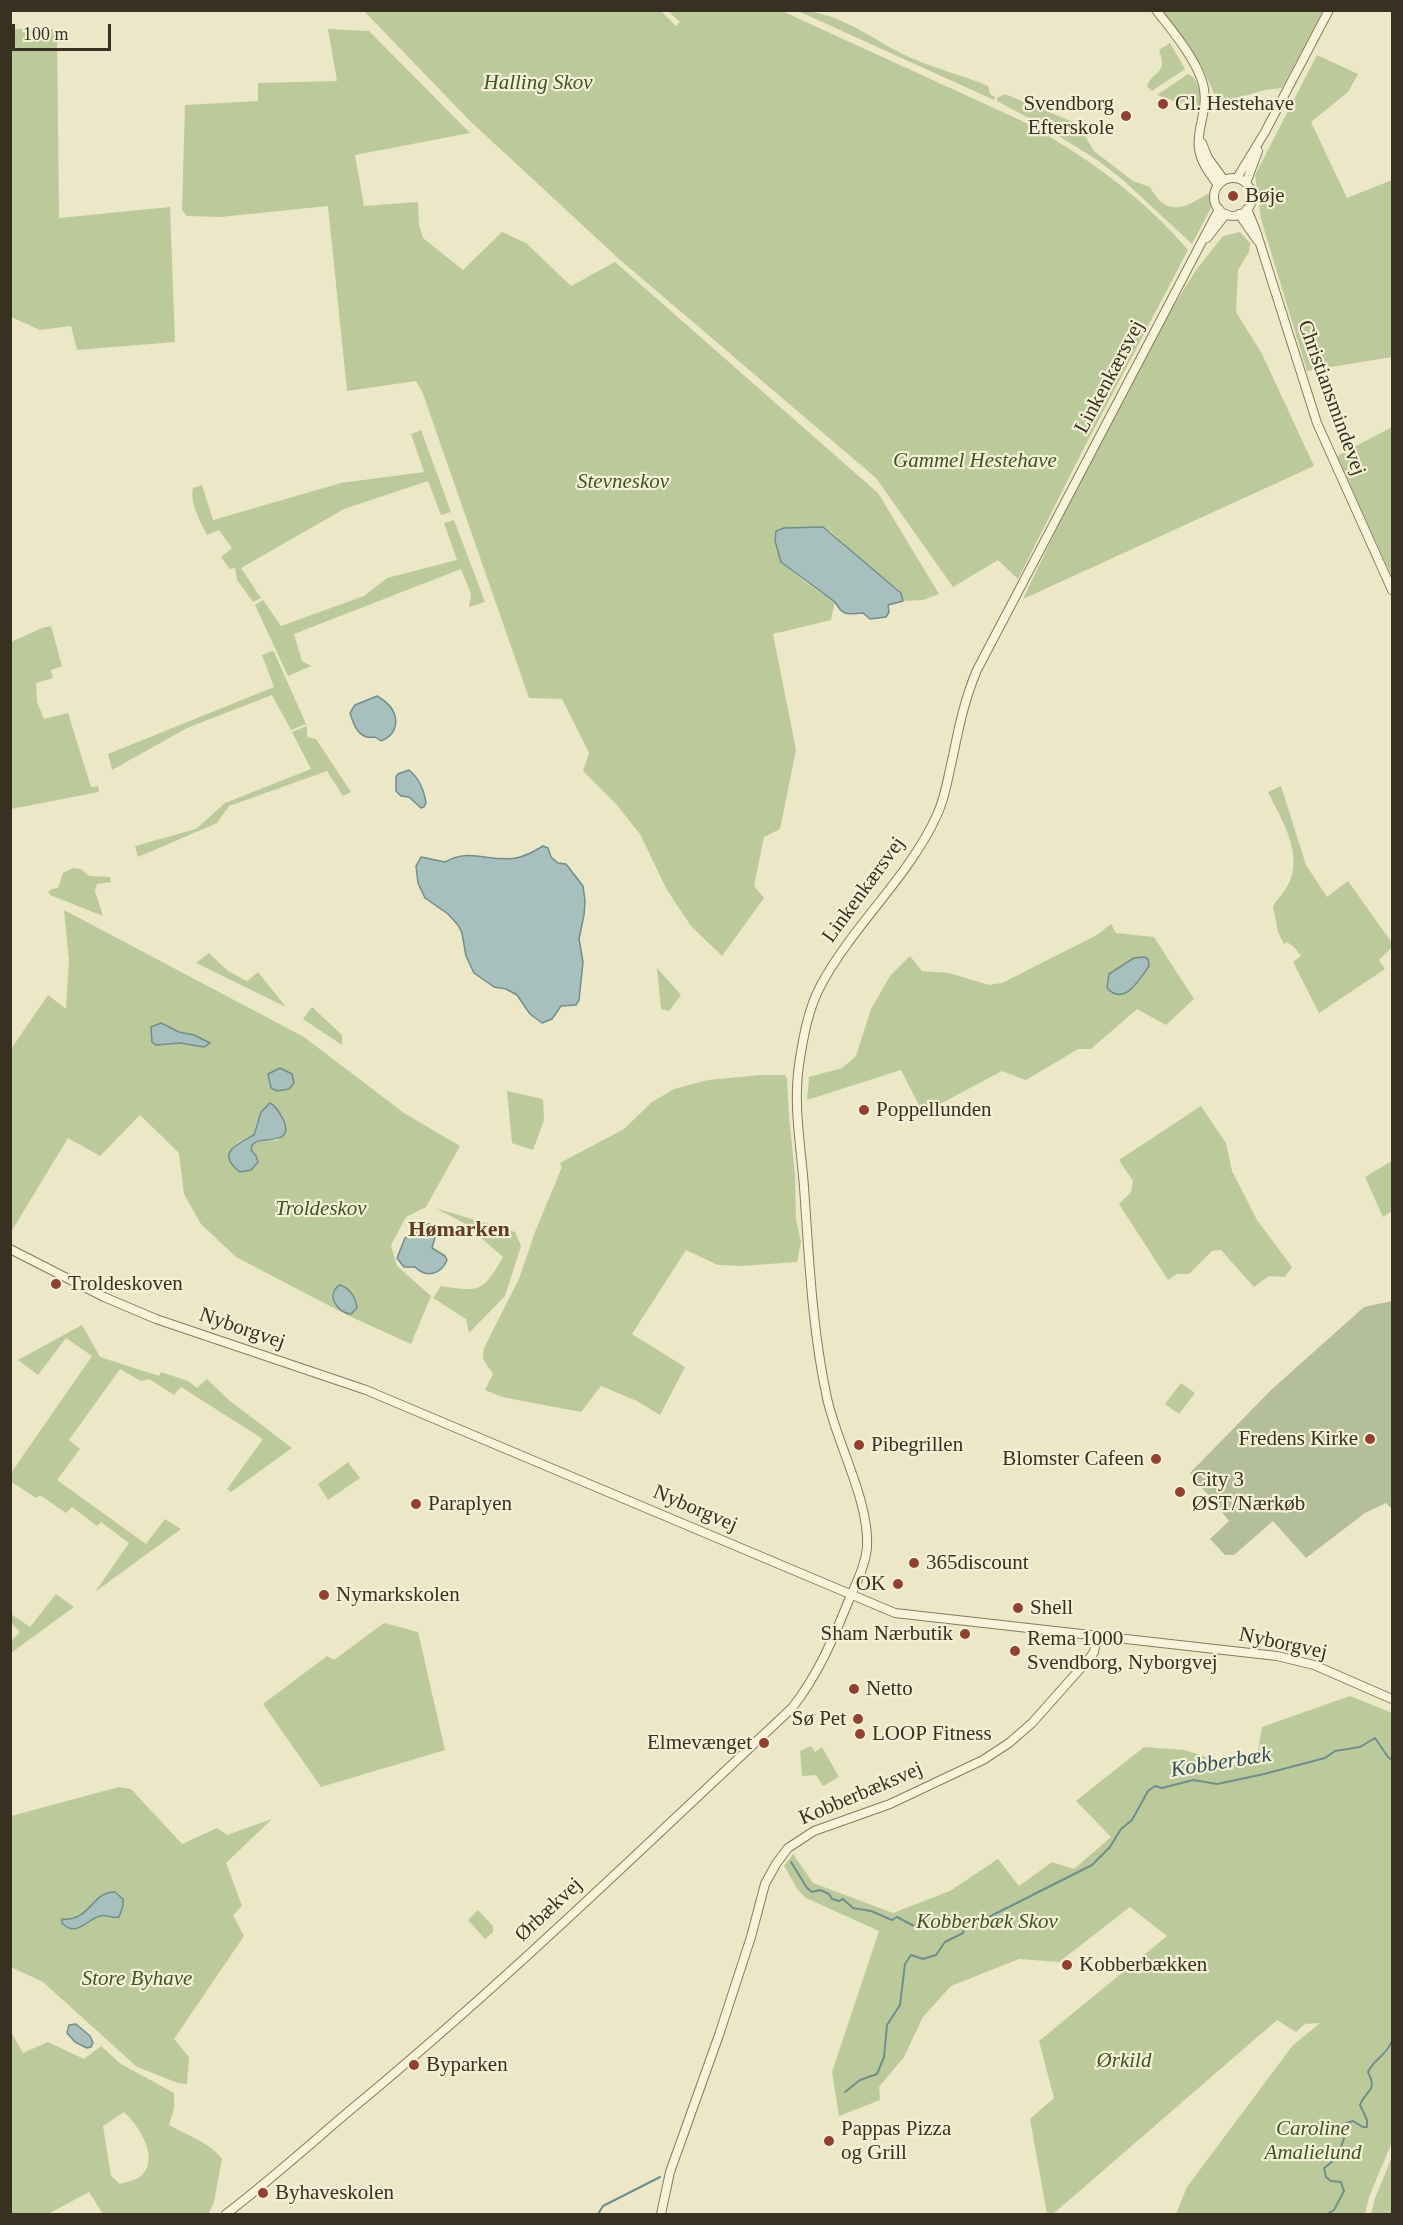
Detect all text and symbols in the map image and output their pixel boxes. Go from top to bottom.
scale bar [15,12,114,50]
text: 100 m [23,24,69,44]
park label: Halling Skov [483,70,593,96]
place label: Svendborg Efterskole [1023,91,1114,141]
place label: Gl. Hestehave [1175,91,1294,117]
marker: Gl. Hestehave [1156,97,1170,111]
marker: Svendborg Efterskole [1119,109,1133,123]
place label: Bøje [1245,183,1285,209]
marker: Bøje [1226,189,1240,203]
street label: Linkenkærsvej [1070,316,1150,438]
street label: Christiansmindevej [1291,317,1371,479]
park label: Gammel Hestehave [893,448,1057,474]
park label: Stevneskov [577,469,669,495]
street label: Linkenkærsvej [817,832,911,948]
place label: Poppellunden [876,1097,991,1123]
marker: Poppellunden [857,1103,871,1117]
park label: Troldeskov [275,1196,367,1222]
district label: Hømarken [408,1217,510,1243]
place label: Troldeskoven [68,1271,183,1297]
marker: Troldeskoven [49,1277,63,1291]
street label: Nyborgvej [196,1303,288,1355]
place label: Fredens Kirke [1238,1426,1358,1452]
place label: Pibegrillen [871,1432,963,1458]
marker: Fredens Kirke [1363,1432,1377,1446]
marker: Pibegrillen [852,1438,866,1452]
place label: Blomster Cafeen [1002,1446,1144,1472]
marker: Blomster Cafeen [1149,1452,1163,1466]
place label: City 3 ØST/Nærkøb [1192,1467,1305,1517]
street label: Nyborgvej [649,1480,741,1538]
marker: City 3 ØST/Nærkøb [1173,1485,1187,1499]
place label: Paraplyen [428,1491,512,1517]
marker: Paraplyen [409,1497,423,1511]
place label: 365discount [926,1550,1029,1576]
marker: 365discount [907,1556,921,1570]
place label: OK [856,1571,886,1597]
marker: OK [891,1577,905,1591]
place label: Nymarkskolen [336,1582,460,1608]
marker: Nymarkskolen [317,1588,331,1602]
place label: Shell [1030,1595,1073,1621]
marker: Shell [1011,1601,1025,1615]
place label: Sham Nærbutik [821,1621,953,1647]
street label: Nyborgvej [1237,1622,1329,1666]
place label: Rema 1000 Svendborg, Nyborgvej [1027,1626,1218,1676]
marker: Sham Nærbutik [958,1627,972,1641]
marker: Rema 1000 Svendborg, Nyborgvej [1008,1644,1022,1658]
place label: Netto [866,1676,913,1702]
marker: Netto [847,1682,861,1696]
place label: Sø Pet [792,1706,846,1732]
marker: Sø Pet [851,1712,865,1726]
place label: LOOP Fitness [872,1721,992,1747]
marker: LOOP Fitness [853,1727,867,1741]
place label: Elmevænget [647,1730,752,1756]
marker: Elmevænget [757,1736,771,1750]
water label: Kobberbæk [1169,1742,1273,1784]
street label: Kobberbæksvej [795,1757,927,1831]
street label: Ørbækvej [510,1873,588,1947]
park label: Kobberbæk Skov [916,1909,1058,1935]
place label: Kobberbækken [1079,1952,1207,1978]
marker: Kobberbækken [1060,1958,1074,1972]
park label: Store Byhave [82,1966,192,1992]
park label: Ørkild [1097,2048,1151,2074]
place label: Byparken [426,2052,508,2078]
marker: Byparken [407,2058,421,2072]
place label: Pappas Pizza og Grill [841,2116,951,2166]
park label: Caroline Amalielund [1265,2116,1361,2166]
marker: Pappas Pizza og Grill [822,2134,836,2148]
place label: Byhaveskolen [275,2180,394,2206]
marker: Byhaveskolen [256,2186,270,2200]

